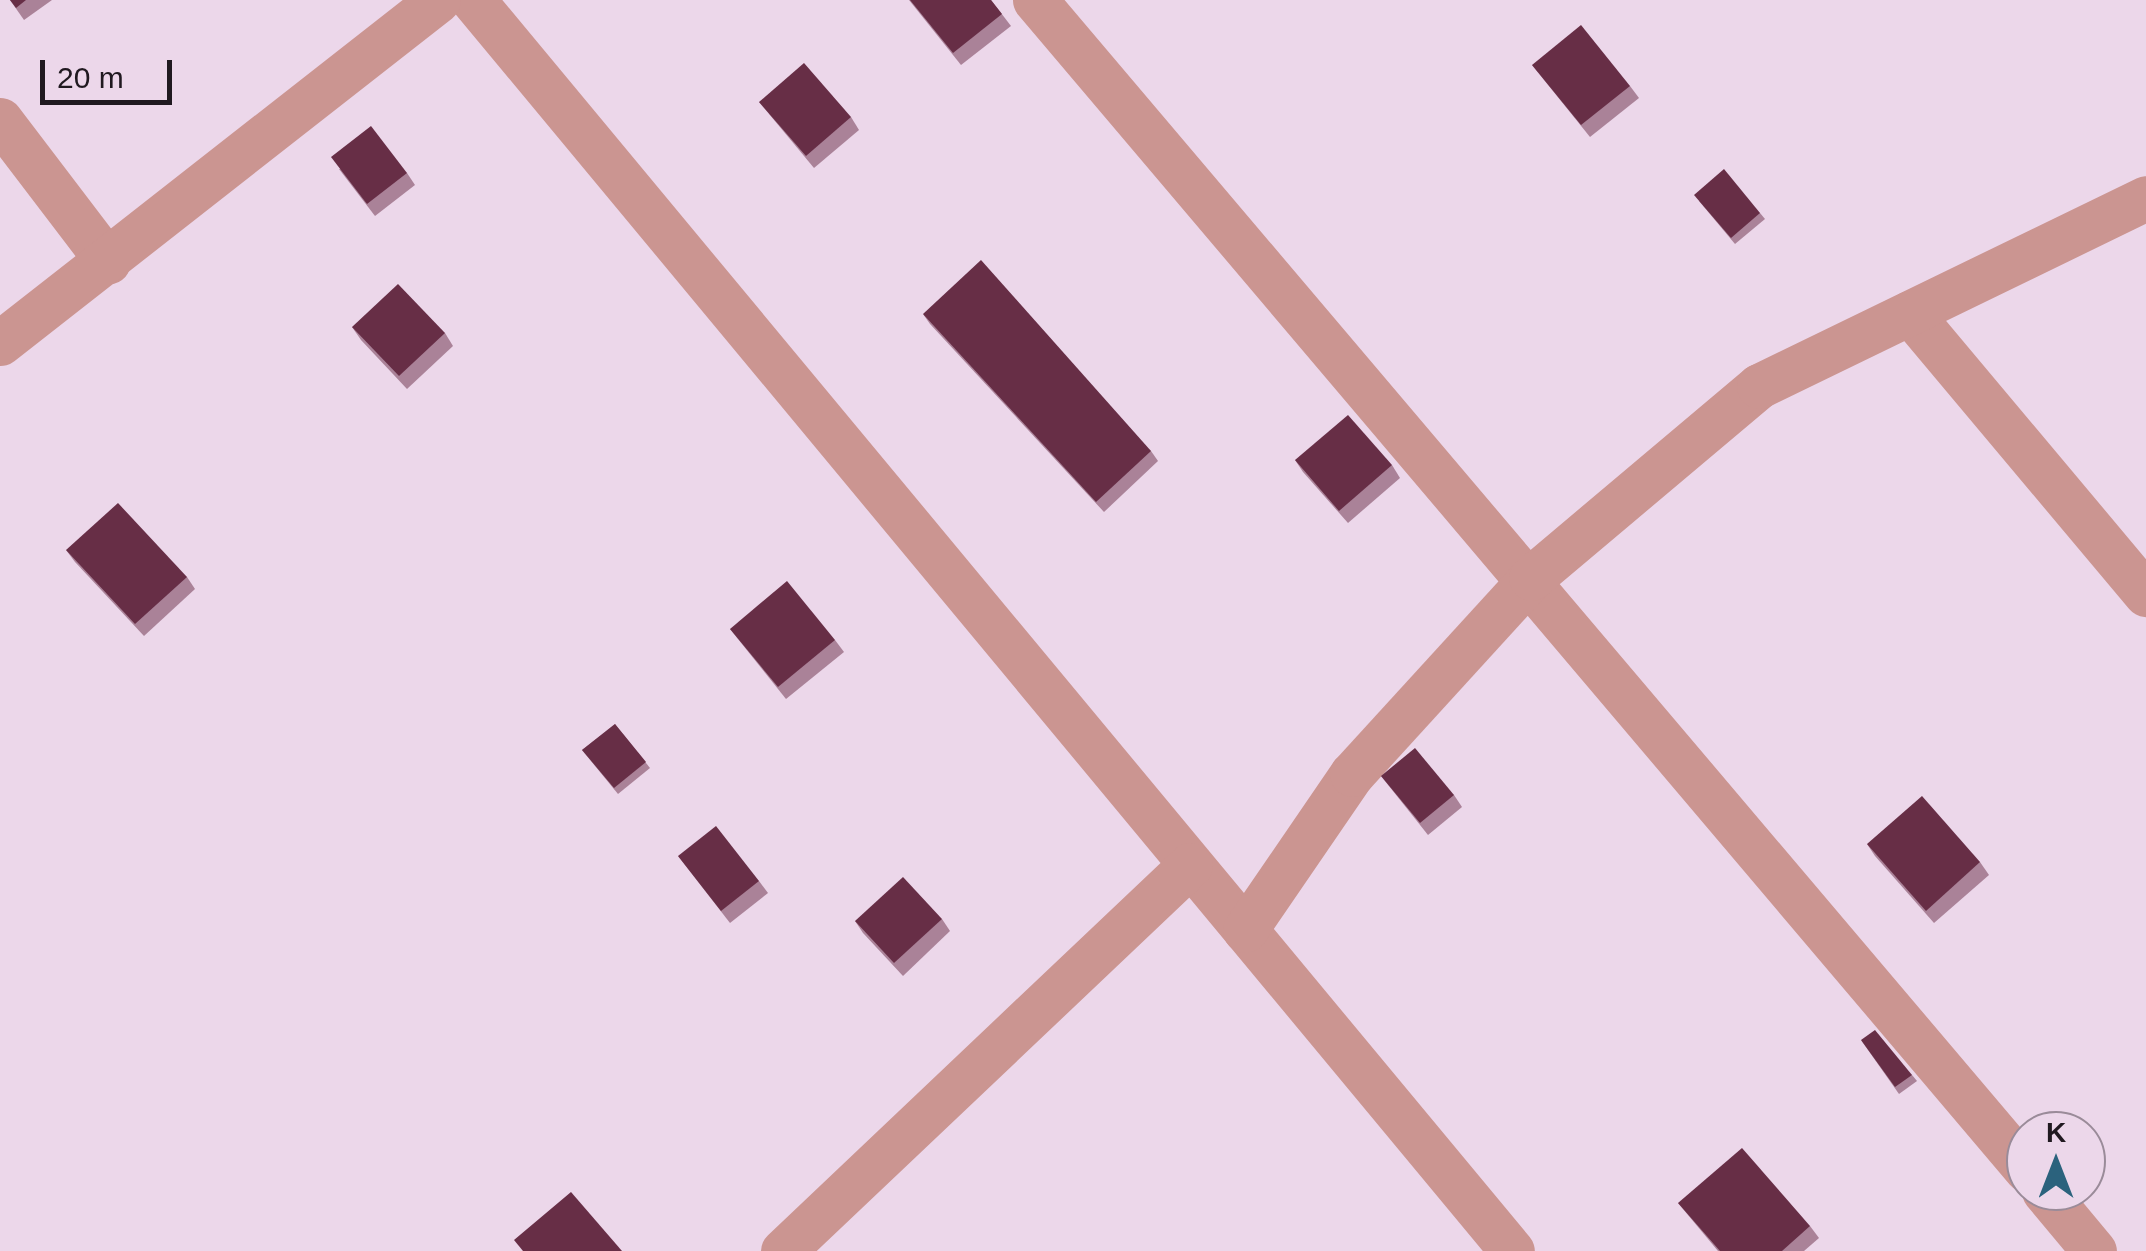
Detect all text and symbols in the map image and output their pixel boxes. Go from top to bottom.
scale bar [45,40,178,102]
text: 20 m [57,61,124,94]
north arrow [2006,1111,2106,1211]
text: K [2046,1117,2066,1148]

